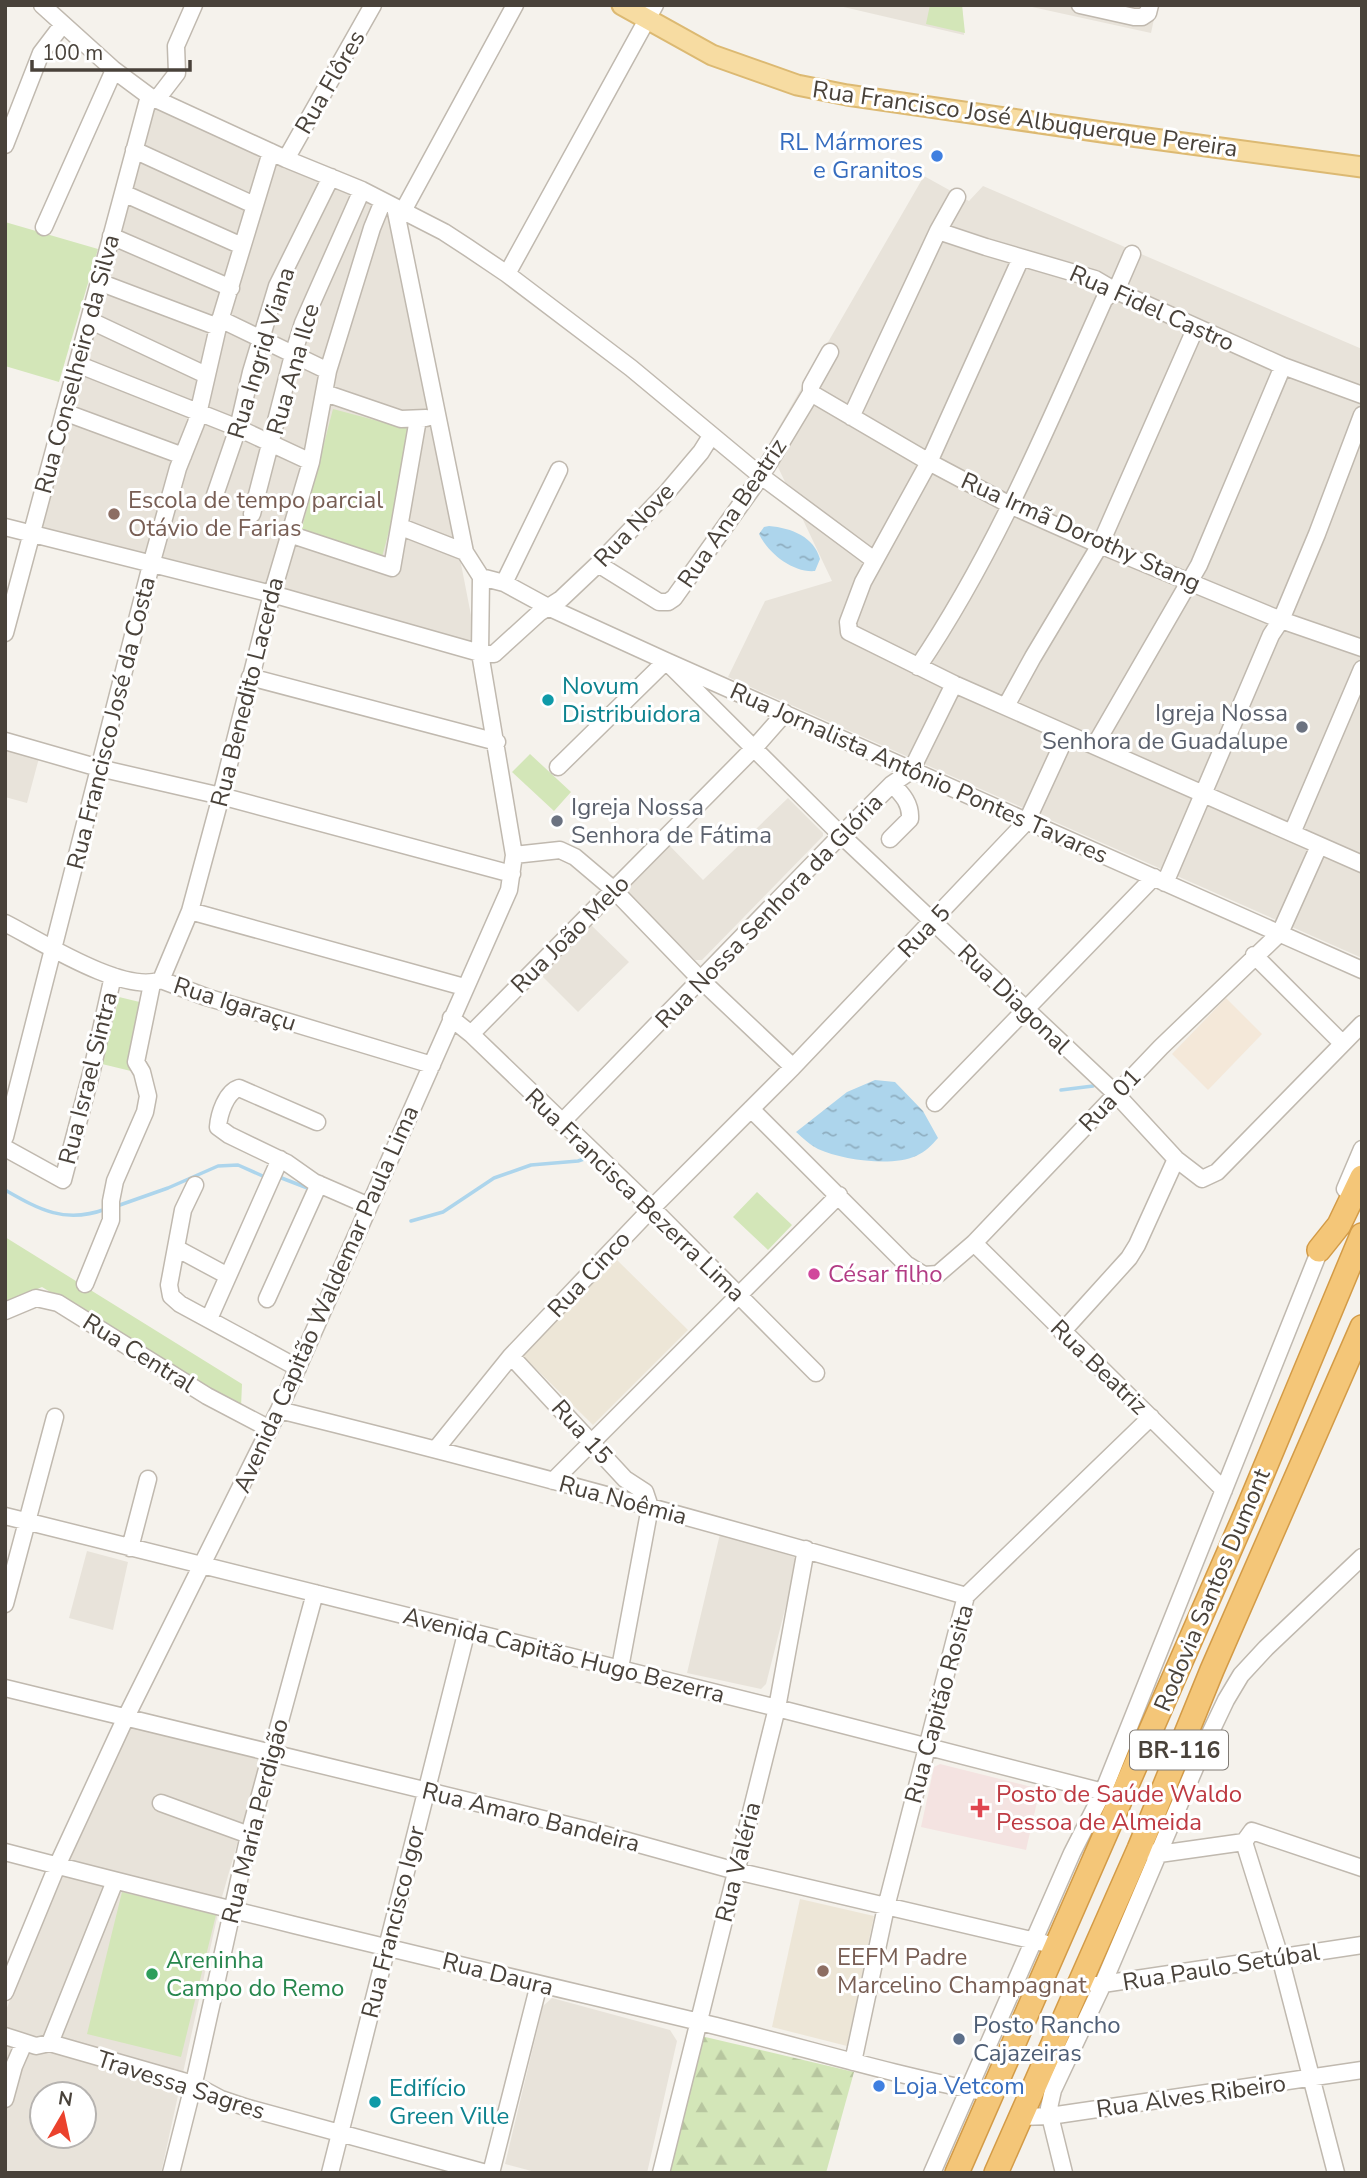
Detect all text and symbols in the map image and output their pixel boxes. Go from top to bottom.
street label: Rua Flôres [287,24,373,140]
scale bar [32,28,189,72]
text: 100 m [42,39,103,67]
street label: Rua Francisco José Albuquerque Pereira [810,73,1240,165]
place label: RL Mármores e Granitos [779,126,923,186]
marker: RL Mármores e Granitos [929,148,945,164]
street label: Rua Conselheiro da Silva [27,231,127,497]
street label: Rua Fidel Castro [1065,257,1239,359]
street label: Rua Ingrid Viana [220,263,302,443]
street label: Rua Ana Ilce [259,300,327,438]
street label: Rua Ana Beatriz [670,432,794,594]
street label: Rua Irmã Dorothy Stang [956,465,1206,599]
street label: Rua Nove [587,476,681,574]
place label: Escola de tempo parcial Otávio de Farias [128,484,383,544]
marker: Escola de tempo parcial Otávio de Farias [106,506,122,522]
street label: Rua Francisco José da Costa [59,573,163,873]
street label: Rua Benedito Lacerda [203,574,291,810]
place label: Novum Distribuidora [562,670,701,730]
street label: Rua Jornalista Antônio Pontes Tavares [725,675,1113,871]
marker: Novum Distribuidora [540,692,556,708]
place label: Igreja Nossa Senhora de Guadalupe [1042,697,1288,757]
marker: Igreja Nossa Senhora de Guadalupe [1294,719,1310,735]
street label: Rua Nossa Senhora da Glória [648,787,890,1035]
place label: Igreja Nossa Senhora de Fátima [571,791,772,851]
marker: Igreja Nossa Senhora de Fátima [549,813,565,829]
street label: Rua João Melo [504,868,636,1000]
street label: Rua 5 [891,897,957,965]
street label: Rua Diagonal [951,937,1077,1061]
street label: Rua Igaraçu [170,969,300,1039]
street label: Rua Israel Sintra [51,988,125,1168]
street label: Rua 01 [1072,1061,1148,1139]
street label: Rua Francisca Bezerra Lima [518,1081,752,1309]
street label: Avenida Capitão Waldemar Paula Lima [226,1100,426,1498]
street label: Rua Cinco [540,1224,638,1324]
place label: César filho [828,1258,943,1290]
marker: César filho [806,1266,822,1282]
street label: Rua Central [77,1306,201,1400]
street label: Rua Beatriz [1043,1312,1155,1422]
street label: Rua 15 [544,1393,620,1471]
street label: Rodovia Santos Dumont [1146,1463,1278,1716]
street label: Rua Noêmia [556,1468,690,1532]
street label: Avenida Capitão Hugo Bezerra [400,1600,728,1710]
street label: Rua Capitão Rosita [897,1601,981,1807]
street label: Rua Maria Perdigão [214,1715,296,1927]
road number: BR-116 [1130,1730,1228,1770]
street label: Rua Amaro Bandeira [419,1774,643,1860]
place label: Posto de Saúde Waldo Pessoa de Almeida [996,1778,1242,1838]
street label: Rua Valéria [708,1798,768,1926]
marker: Posto de Saúde Waldo Pessoa de Almeida [970,1798,990,1818]
street label: Rua Francisco Igor [354,1822,432,2021]
street label: Rua Paulo Setúbal [1120,1936,1322,1998]
place label: EEFM Padre Marcelino Champagnat [837,1941,1087,2001]
place label: Areninha Campo do Remo [166,1944,344,2004]
street label: Rua Daura [439,1945,557,2003]
marker: EEFM Padre Marcelino Champagnat [815,1963,831,1979]
marker: Areninha Campo do Remo [144,1966,160,1982]
place label: Posto Rancho Cajazeiras [973,2009,1121,2069]
marker: Posto Rancho Cajazeiras [951,2031,967,2047]
street label: Travessa Sagres [93,2043,269,2127]
street label: Rua Alves Ribeiro [1094,2067,1288,2125]
place label: Loja Vetcom [893,2070,1025,2102]
place label: Edifício Green Ville [389,2072,509,2132]
marker: Loja Vetcom [871,2078,887,2094]
north arrow [28,2080,98,2150]
text: N [56,2085,75,2113]
marker: Edifício Green Ville [367,2094,383,2110]

